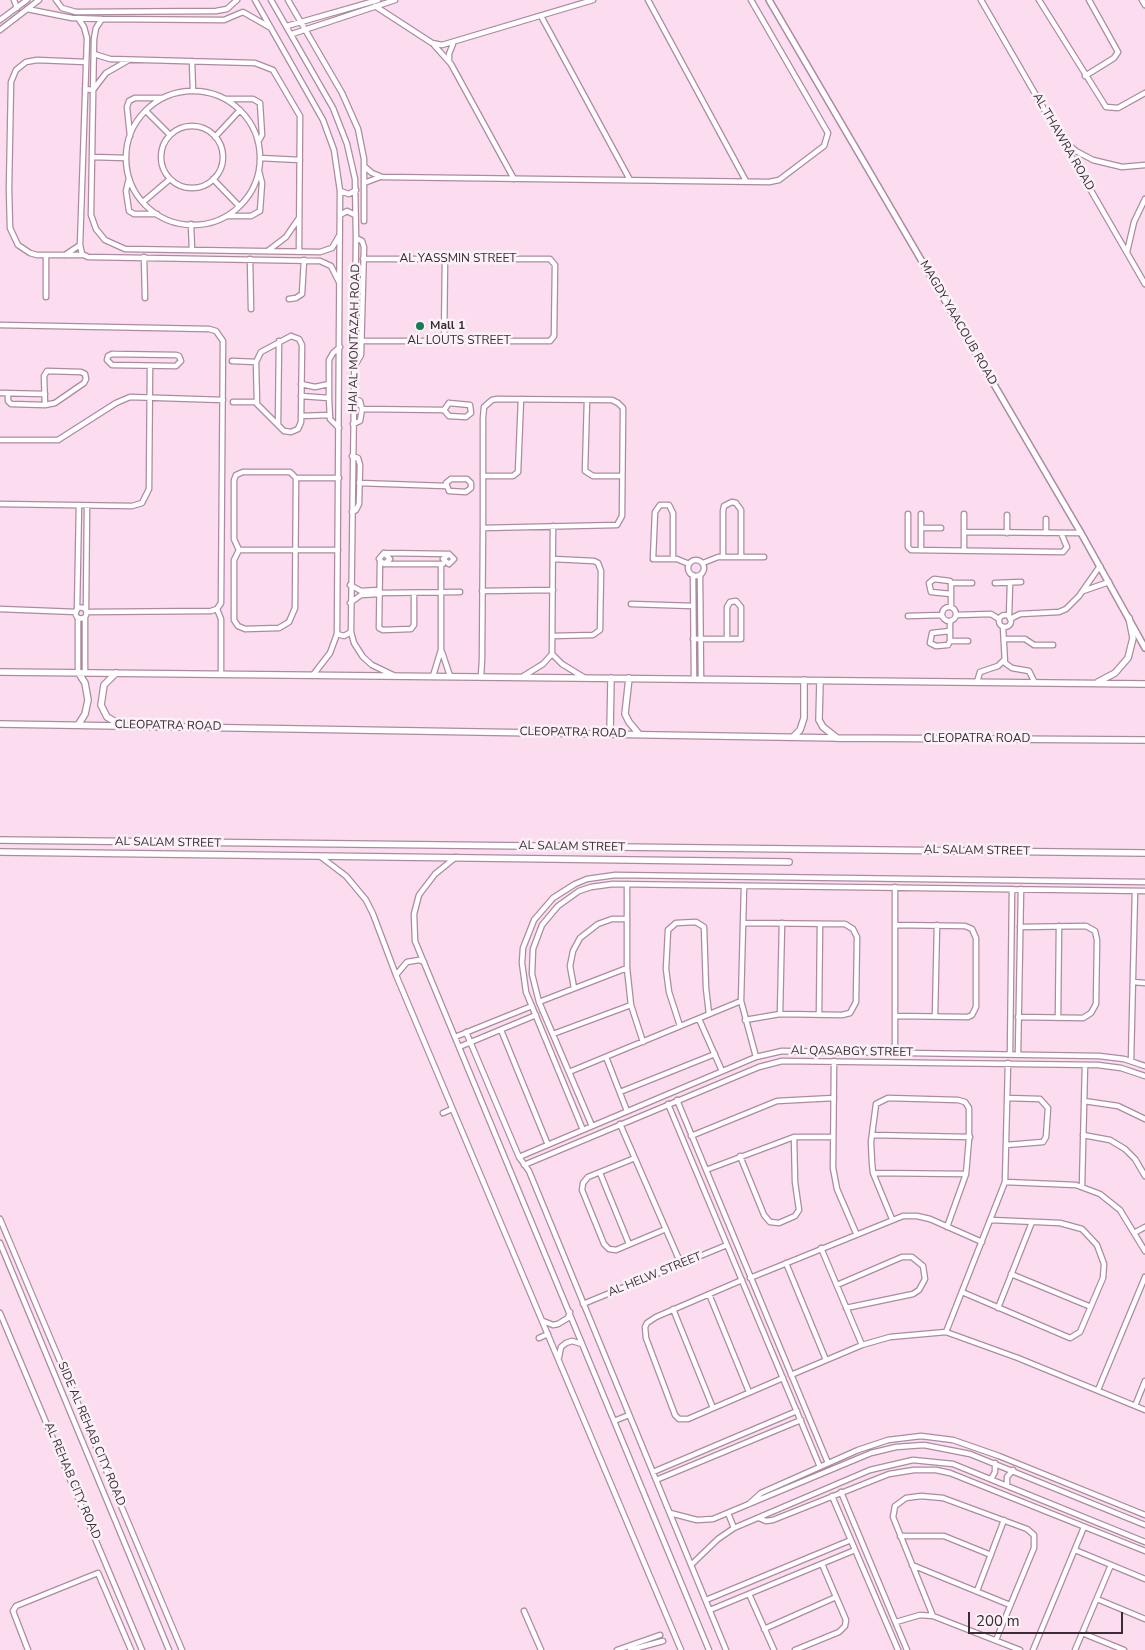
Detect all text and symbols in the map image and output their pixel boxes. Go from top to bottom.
street label: AL THAWRA ROAD [1029,91,1097,193]
street label: AL YASSMIN STREET [400,252,516,266]
street label: MAGDY YAACOUB ROAD [916,258,1000,388]
street label: HAI AL MONTAZAH ROAD [347,264,363,412]
place label: Mall 1 [430,319,465,333]
marker: Mall 1 [414,320,426,332]
street label: AL LOUTS STREET [407,334,511,348]
street label: CLEOPATRA ROAD [114,718,222,734]
street label: CLEOPATRA ROAD [519,725,627,741]
street label: CLEOPATRA ROAD [924,732,1030,746]
street label: AL SALAM STREET [115,835,221,851]
street label: AL SALAM STREET [519,839,625,855]
street label: AL SALAM STREET [924,843,1030,859]
street label: AL QASABGY STREET [791,1044,913,1060]
street label: AL HELW STREET [606,1250,704,1300]
street label: SIDE AL REHAB CITY ROAD [54,1360,128,1508]
street label: AL REHAB CITY ROAD [41,1420,103,1542]
scale bar [970,1602,1125,1634]
text: 200 m [976,1611,1020,1631]

